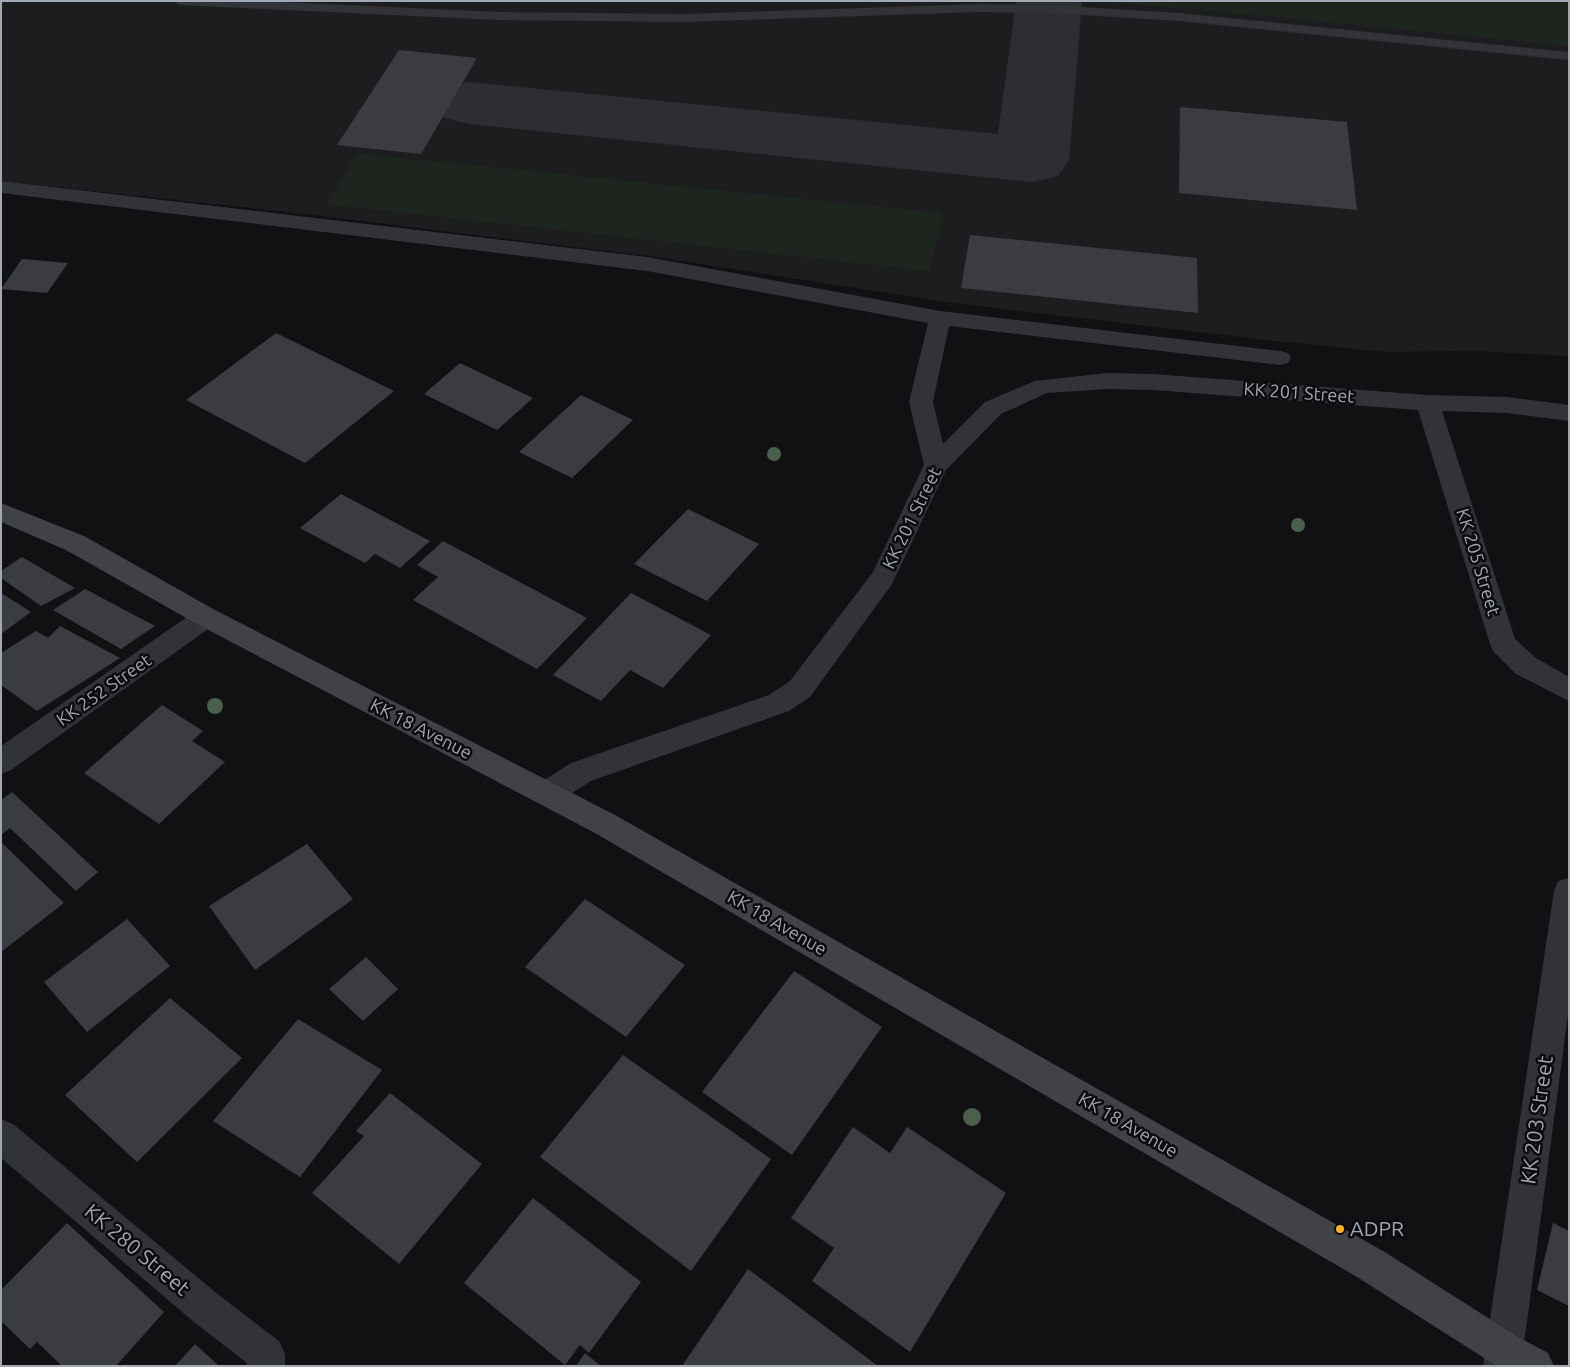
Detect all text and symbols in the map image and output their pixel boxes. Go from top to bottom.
street label: KK 201 Street [1243,378,1355,408]
street label: KK 201 Street [878,463,946,573]
street label: KK 205 Street [1451,506,1505,618]
street label: KK 252 Street [52,649,156,731]
street label: KK 18 Avenue [367,694,475,764]
street label: KK 18 Avenue [723,886,831,960]
street label: KK 203 Street [1516,1054,1558,1186]
street label: KK 18 Avenue [1074,1088,1182,1162]
street label: KK 280 Street [79,1199,195,1301]
place label: ADPR [1350,1216,1404,1242]
marker: ADPR [1334,1223,1346,1235]

